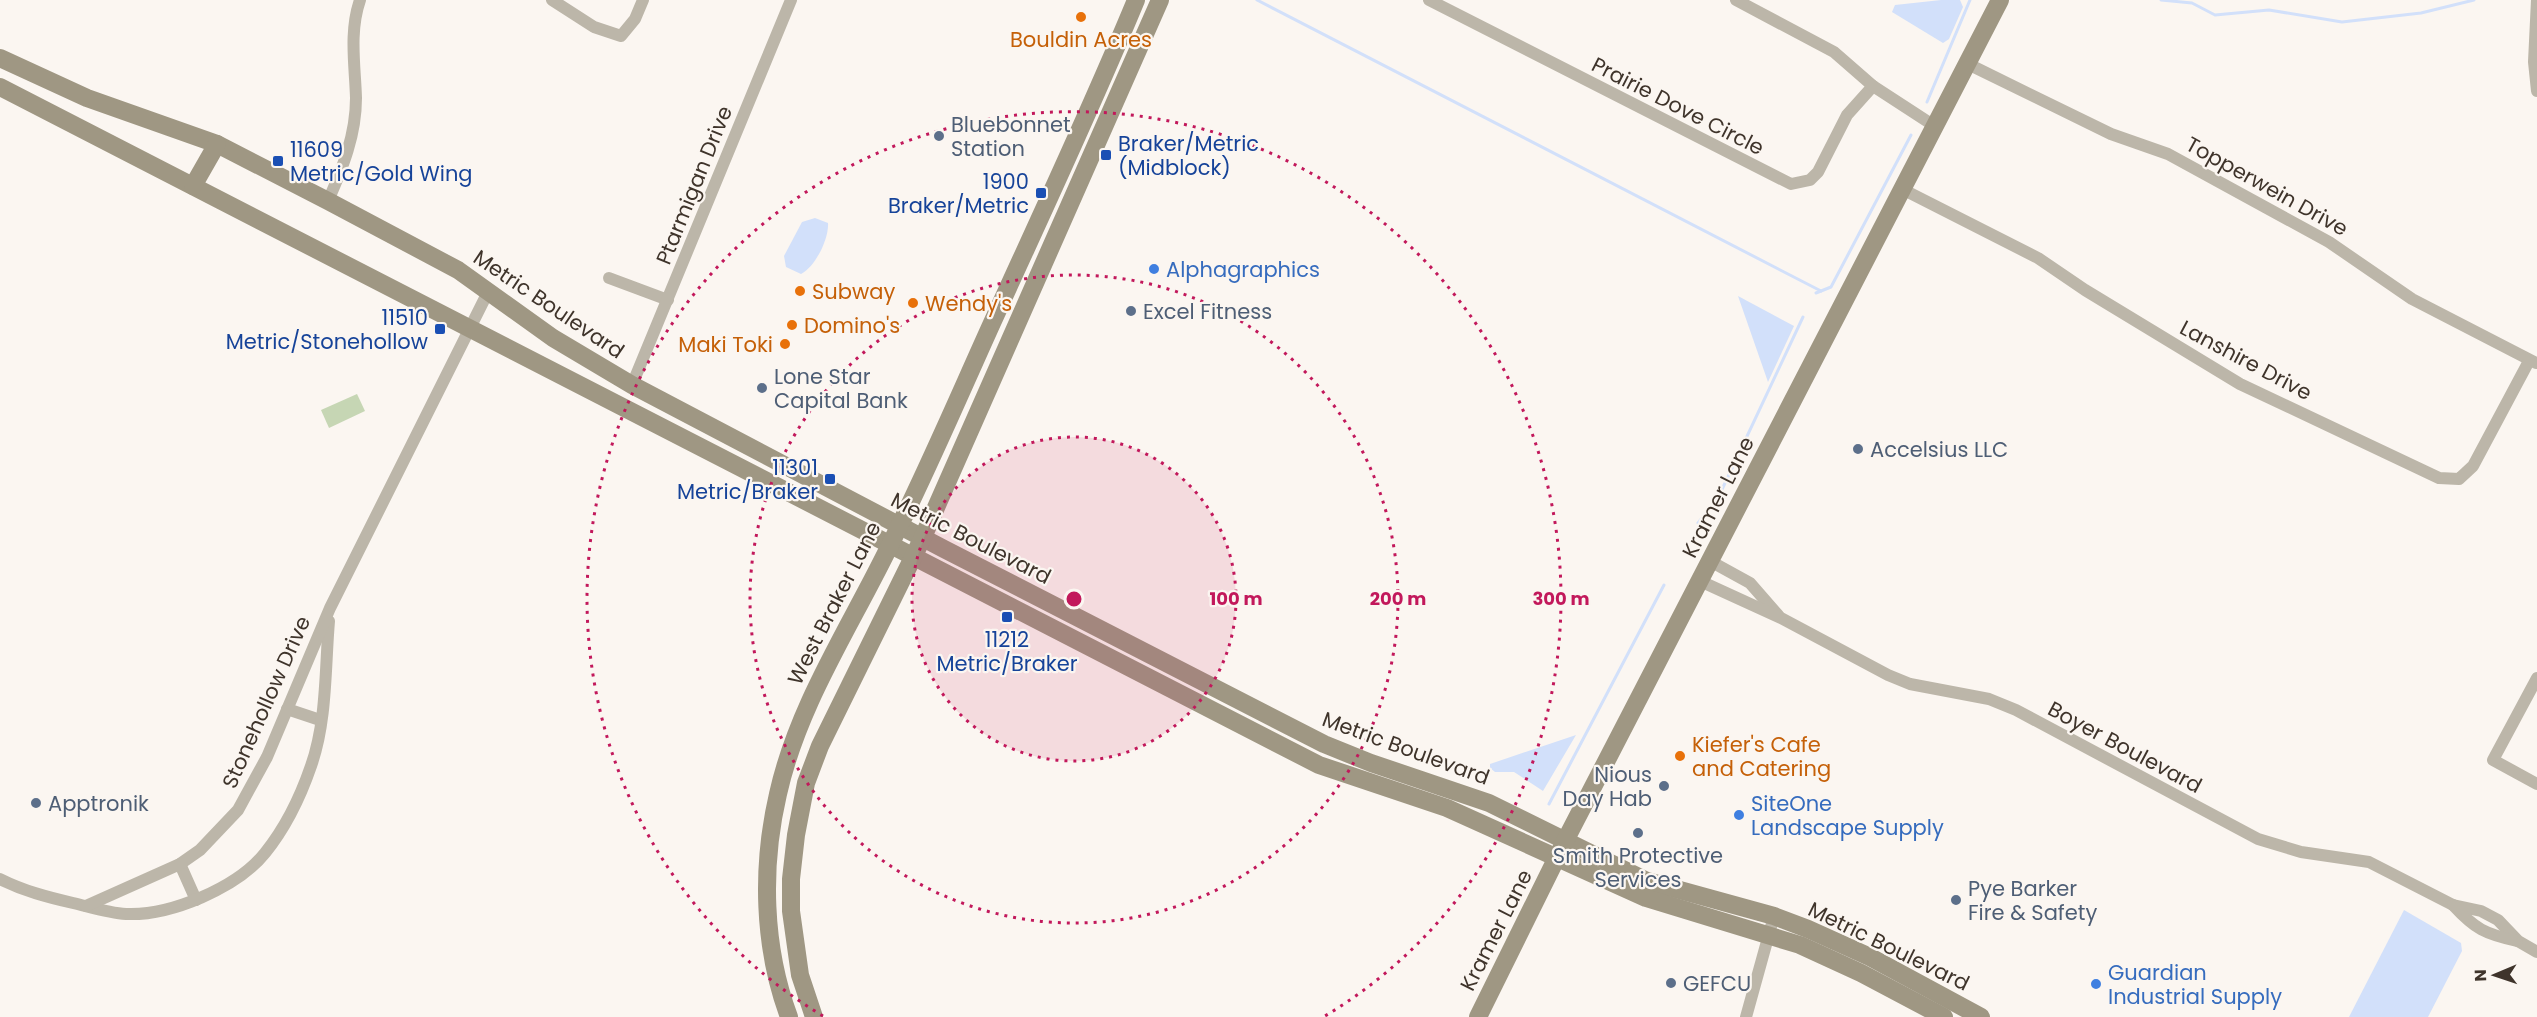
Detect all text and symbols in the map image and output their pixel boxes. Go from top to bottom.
marker: Bouldin Acres [1074,10,1088,24]
place label: Bouldin Acres [1010,25,1152,54]
street label: Prairie Dove Circle [1587,50,1769,162]
street label: Ptarmigan Drive [649,101,739,269]
place label: Bluebonnet Station [951,110,1071,163]
marker: Bluebonnet Station [932,129,946,143]
place label: Braker/Metric (Midblock) [1118,129,1259,182]
street label: Topperwein Drive [2181,129,2353,243]
place label: 11609 Metric/Gold Wing [290,135,473,188]
marker: Braker/Metric (Midblock) [1099,148,1113,162]
marker: 11609 Metric/Gold Wing [271,154,285,168]
place label: 1900 Braker/Metric [888,167,1029,220]
marker: 1900 Braker/Metric [1034,186,1048,200]
street label: Metric Boulevard [468,243,630,365]
place label: Alphagraphics [1166,255,1320,284]
marker: Alphagraphics [1147,262,1161,276]
place label: Subway [812,277,895,306]
marker: Subway [793,284,807,298]
place label: Wendy's [925,289,1012,318]
marker: Wendy's [906,296,920,310]
place label: Excel Fitness [1143,297,1272,326]
place label: 11510 Metric/Stonehollow [226,303,428,356]
marker: Excel Fitness [1124,304,1138,318]
place label: Domino's [804,311,900,340]
street label: Lanshire Drive [2175,313,2317,407]
marker: Domino's [785,318,799,332]
marker: 11510 Metric/Stonehollow [433,322,447,336]
place label: Maki Toki [678,330,773,359]
marker: Maki Toki [778,337,792,351]
place label: Lone Star Capital Bank [774,362,908,415]
marker: Lone Star Capital Bank [755,381,769,395]
street label: Kramer Lane [1675,431,1761,563]
place label: Accelsius LLC [1870,435,2008,464]
marker: Accelsius LLC [1851,442,1865,456]
place label: 11301 Metric/Braker [677,453,818,506]
marker: 11301 Metric/Braker [823,472,837,486]
street label: Metric Boulevard [886,485,1056,591]
street label: West Braker Lane [780,516,888,690]
text: 100 m [1209,586,1263,611]
text: 200 m [1370,586,1426,611]
text: 300 m [1532,586,1590,611]
centre of rings [1064,589,1084,609]
marker: 11212 Metric/Braker [1000,610,1014,624]
street label: Stonehollow Drive [215,611,317,793]
place label: 11212 Metric/Braker [936,625,1078,678]
street label: Boyer Boulevard [2043,694,2207,800]
street label: Metric Boulevard [1318,704,1494,792]
place label: Kiefer's Cafe and Catering [1692,730,1831,783]
marker: Kiefer's Cafe and Catering [1673,749,1687,763]
place label: Nious Day Hab [1563,760,1652,813]
marker: Nious Day Hab [1657,779,1671,793]
place label: Apptronik [48,789,149,818]
place label: SiteOne Landscape Supply [1751,789,1944,842]
marker: Apptronik [29,796,43,810]
marker: SiteOne Landscape Supply [1732,808,1746,822]
marker: Smith Protective Services [1631,826,1645,840]
place label: Smith Protective Services [1553,841,1723,894]
street label: Kramer Lane [1453,864,1539,996]
place label: Pye Barker Fire & Safety [1968,874,2097,927]
marker: Pye Barker Fire & Safety [1949,893,1963,907]
street label: Metric Boulevard [1804,894,1974,998]
north arrow [2465,945,2525,1005]
place label: Guardian Industrial Supply [2108,958,2282,1011]
place label: GEFCU [1683,969,1751,998]
text: N [2469,969,2492,982]
marker: GEFCU [1664,976,1678,990]
marker: Guardian Industrial Supply [2089,977,2103,991]

